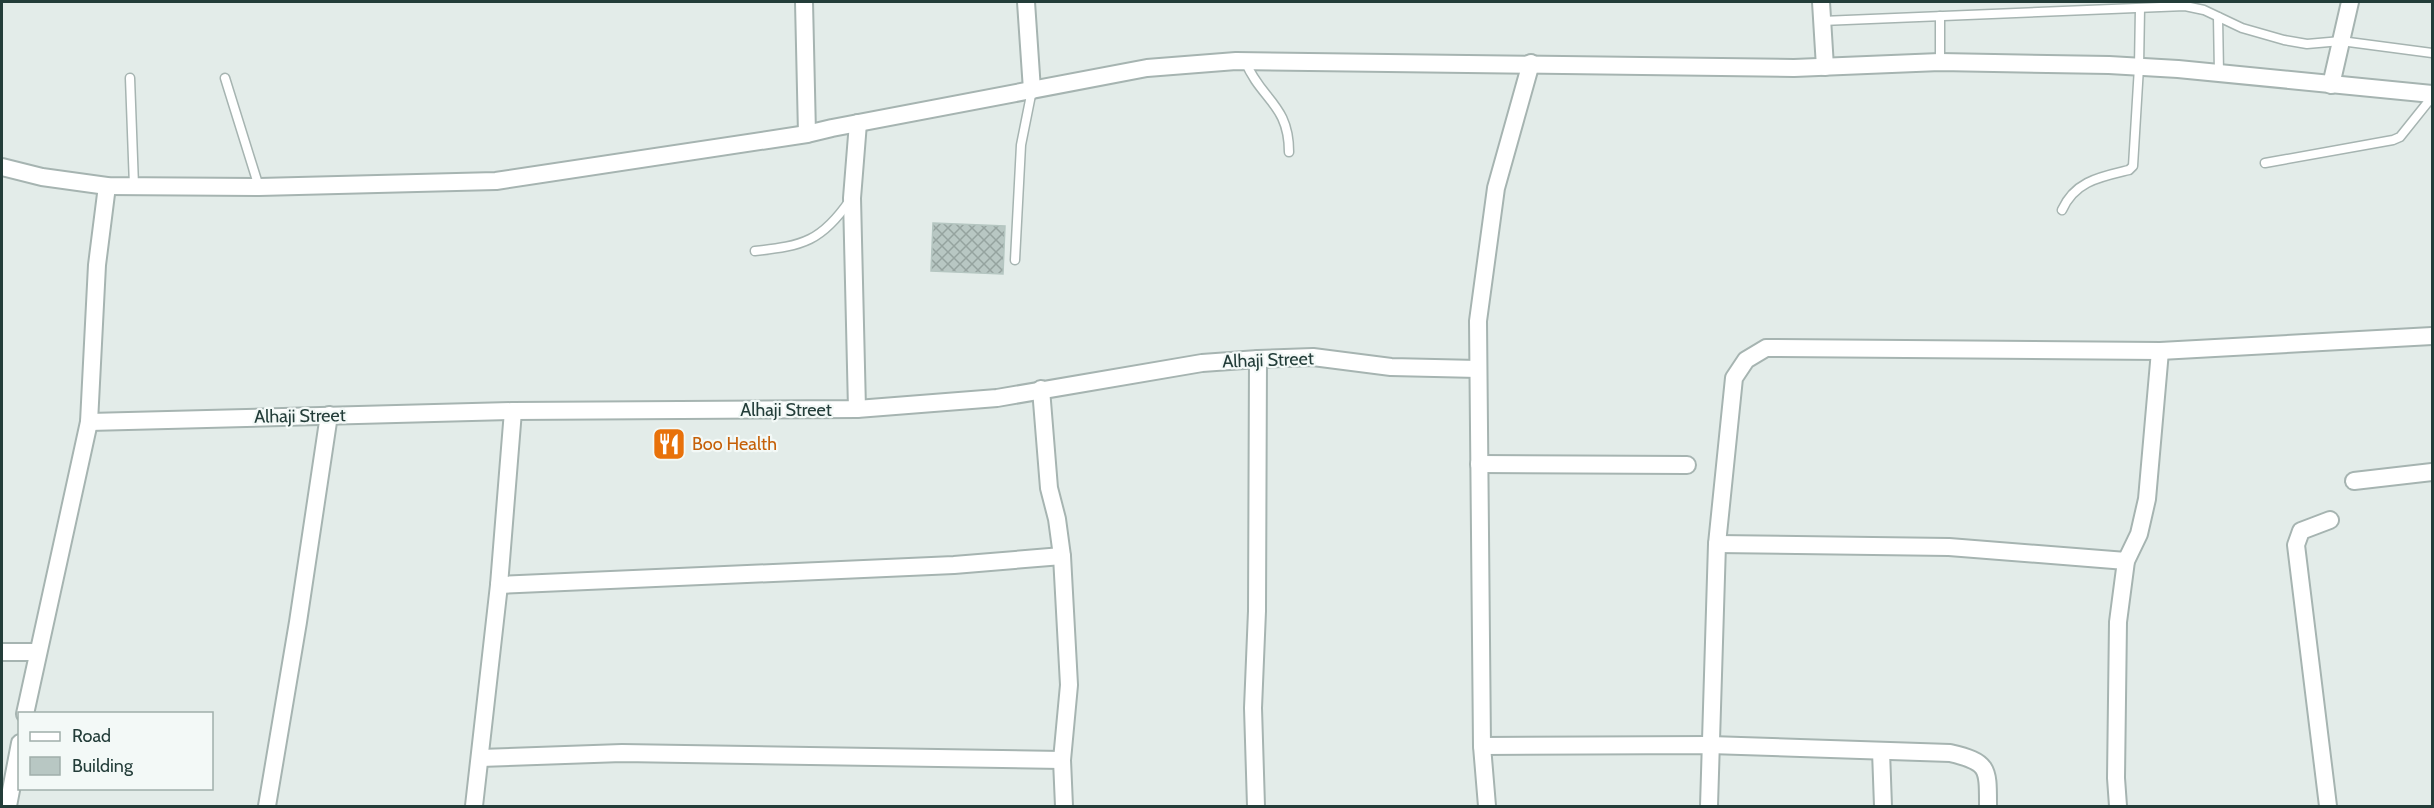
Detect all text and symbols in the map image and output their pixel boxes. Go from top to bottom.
street label: Alhaji Street [1222,347,1314,373]
street label: Alhaji Street [740,399,832,421]
street label: Alhaji Street [254,404,346,428]
restaurant icon: Boo Health [651,426,687,462]
place label: Boo Health [692,433,777,455]
legend [18,712,213,790]
text: Road [72,725,111,747]
text: Building [72,755,134,777]

